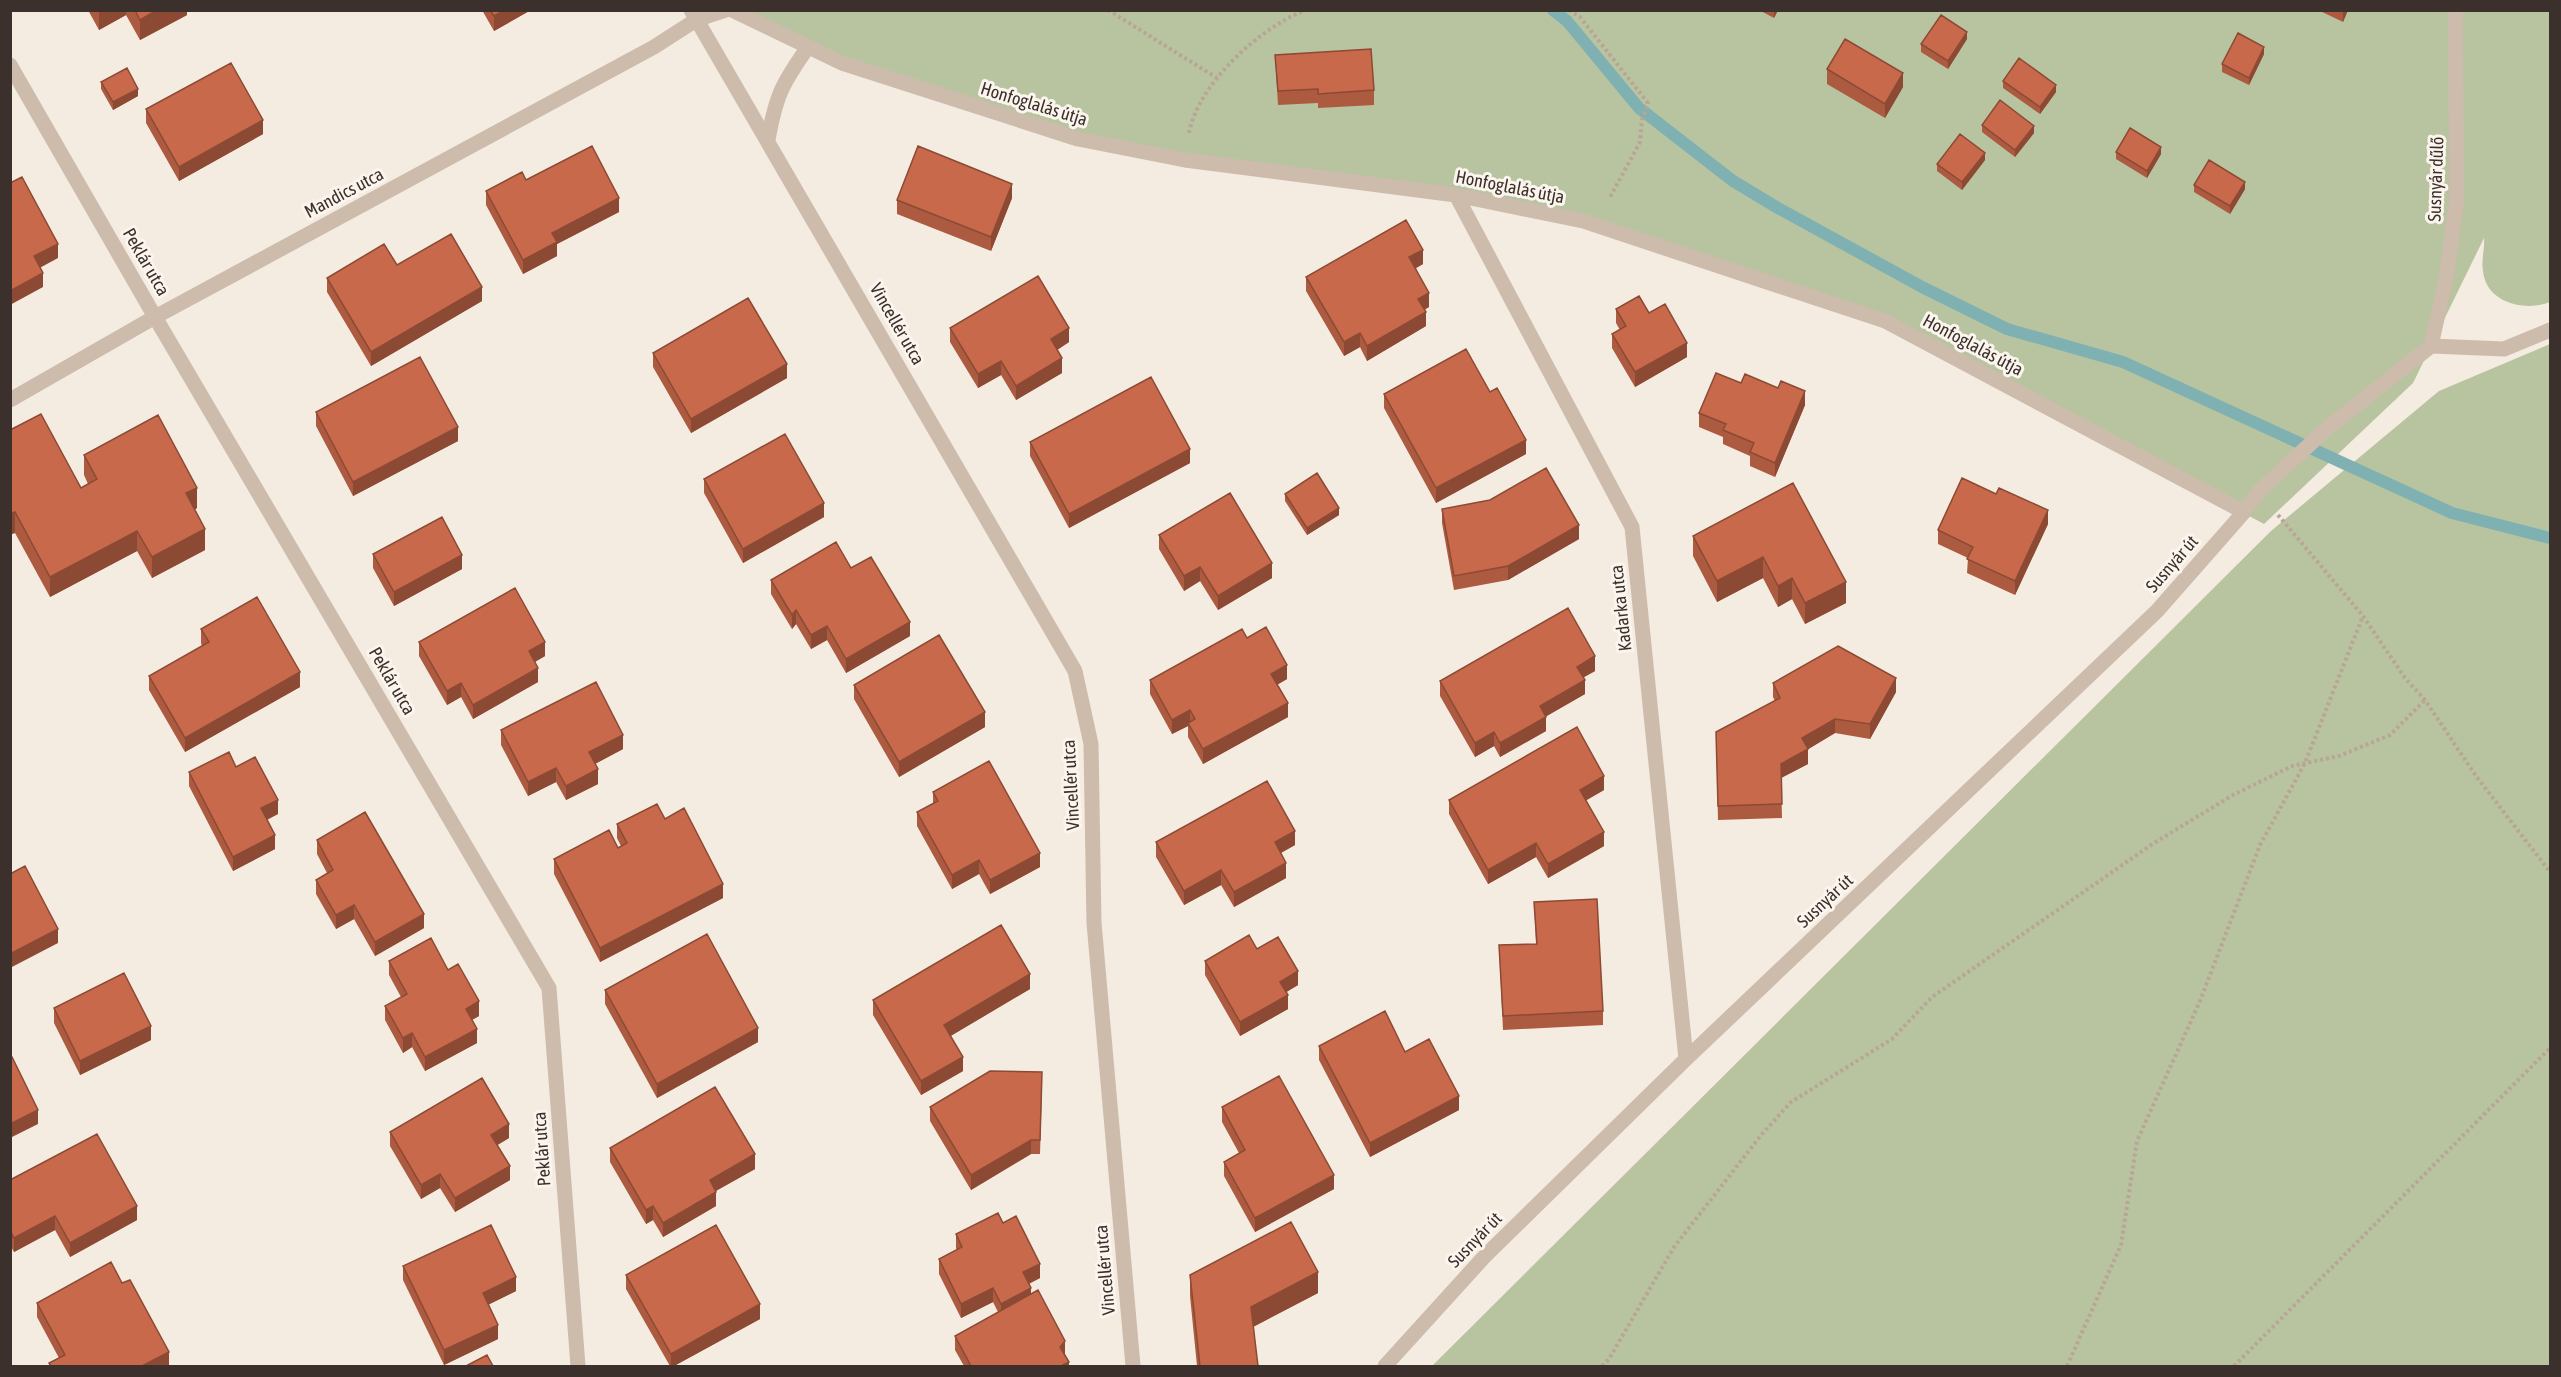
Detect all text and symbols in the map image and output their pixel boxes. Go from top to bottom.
street label: Honfoglalás útja [978,77,1090,130]
street label: Susnyár dűlő [2424,136,2447,222]
street label: Mandics utca [301,163,387,222]
street label: Honfoglalás útja [1454,166,1566,207]
street label: Peklár utca [119,224,174,299]
street label: Vincellér utca [866,279,929,368]
street label: Honfoglalás útja [1920,309,2027,380]
street label: Susnyár út [2141,531,2202,596]
street label: Kadarka utca [1606,564,1635,652]
street label: Peklár utca [365,643,420,718]
street label: Vincellér utca [1058,739,1083,831]
street label: Susnyár út [1792,870,1857,932]
street label: Peklár utca [528,1111,555,1187]
street label: Susnyár út [1443,1208,1506,1272]
street label: Vincellér utca [1090,1224,1119,1316]

